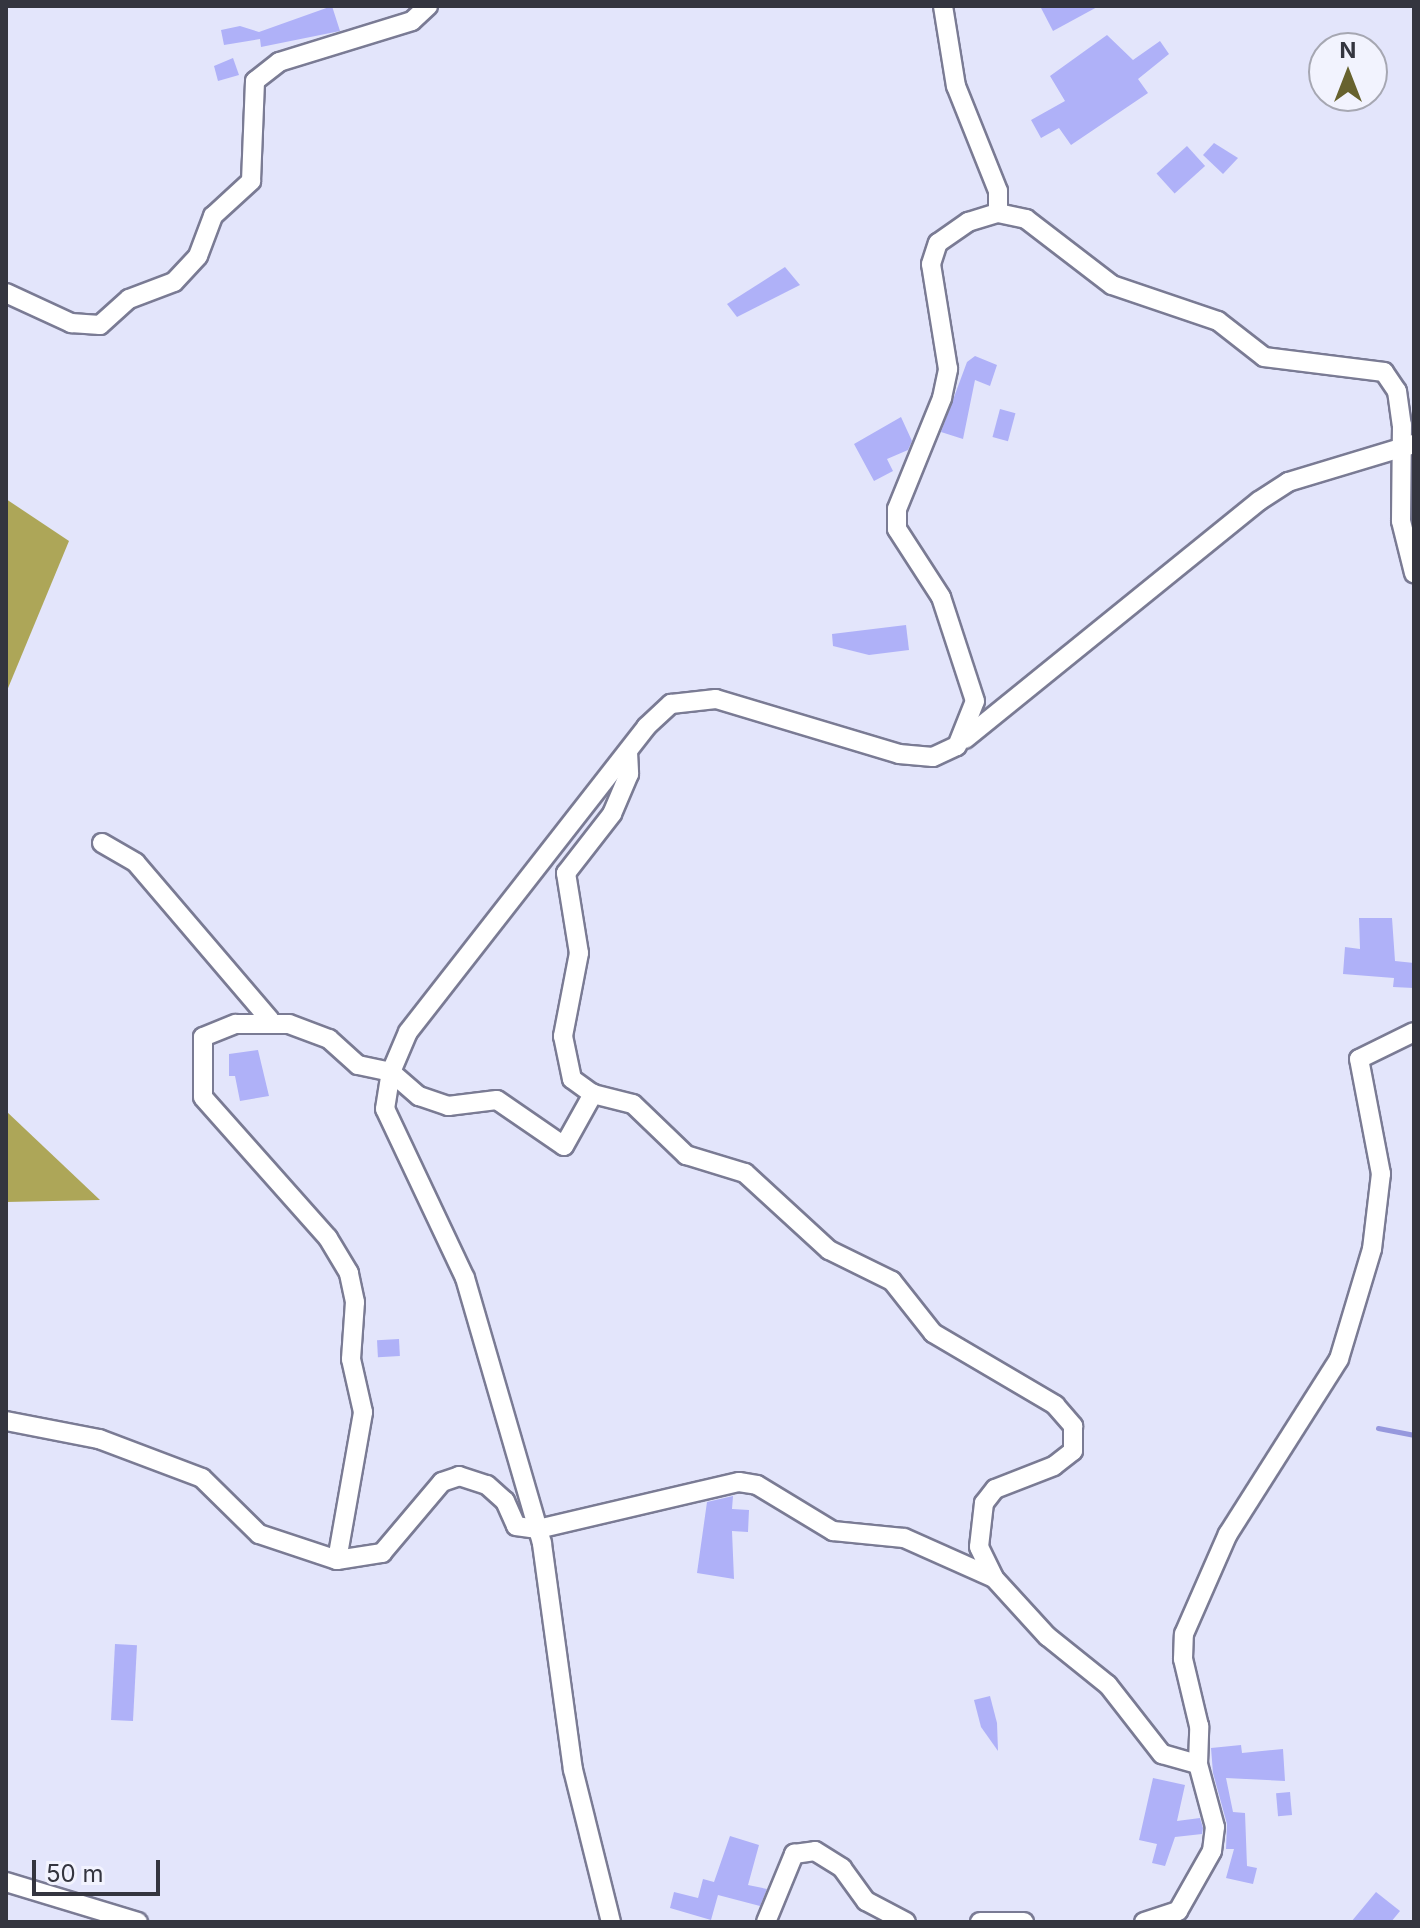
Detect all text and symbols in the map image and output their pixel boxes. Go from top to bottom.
north arrow [1308,32,1388,112]
text: N [1340,37,1356,63]
scale bar [36,1844,164,1894]
text: 50 m [46,1859,104,1888]

